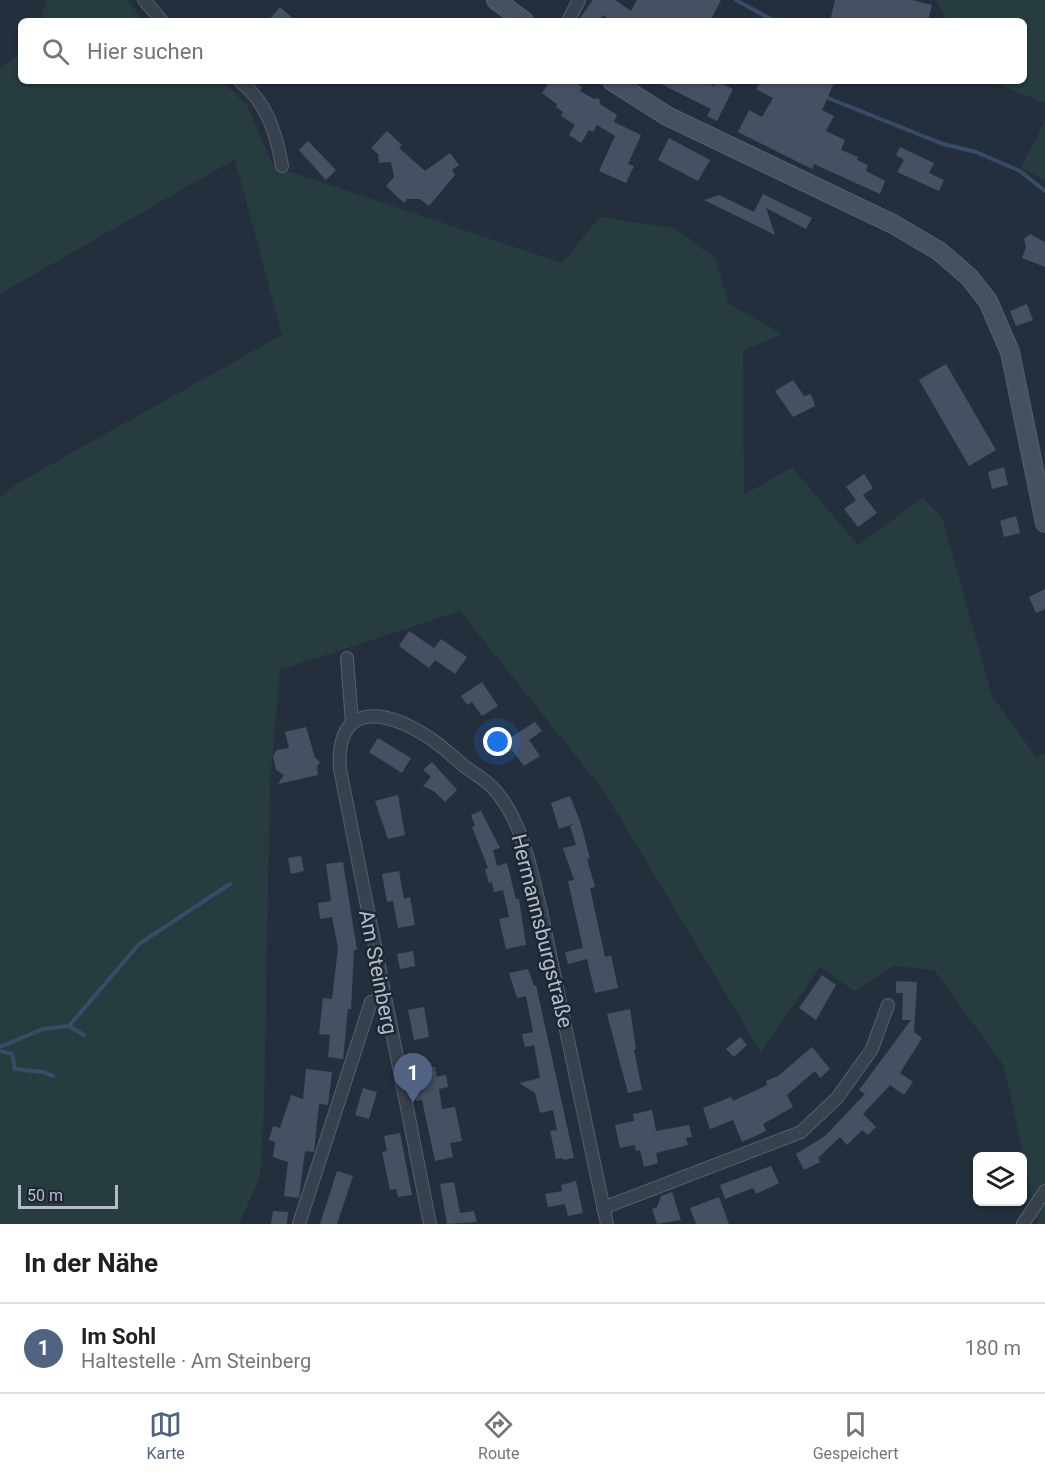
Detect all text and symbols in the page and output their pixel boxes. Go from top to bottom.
search box [18,18,1027,84]
icon: search [39,35,72,68]
text: Hier suchen [87,39,204,64]
your location [483,727,512,756]
street label: Hermannsburgstraße [506,832,578,1030]
street label: Am Steinberg [354,908,402,1036]
pin: 1 [394,1054,432,1103]
map controls [973,1152,1027,1206]
button: layers [973,1152,1027,1206]
scale bar [18,1182,118,1210]
text: 50 m [27,1186,63,1205]
text: In der Nähe [24,1248,158,1278]
text: Im Sohl [81,1324,156,1349]
text: 1 [38,1336,49,1360]
text: 180 m [965,1336,1021,1360]
text: Haltestelle · Am Steinberg [81,1349,311,1373]
tab: Karte [147,1408,185,1463]
tab: Route [478,1408,520,1463]
tab: Gespeichert [813,1408,898,1463]

